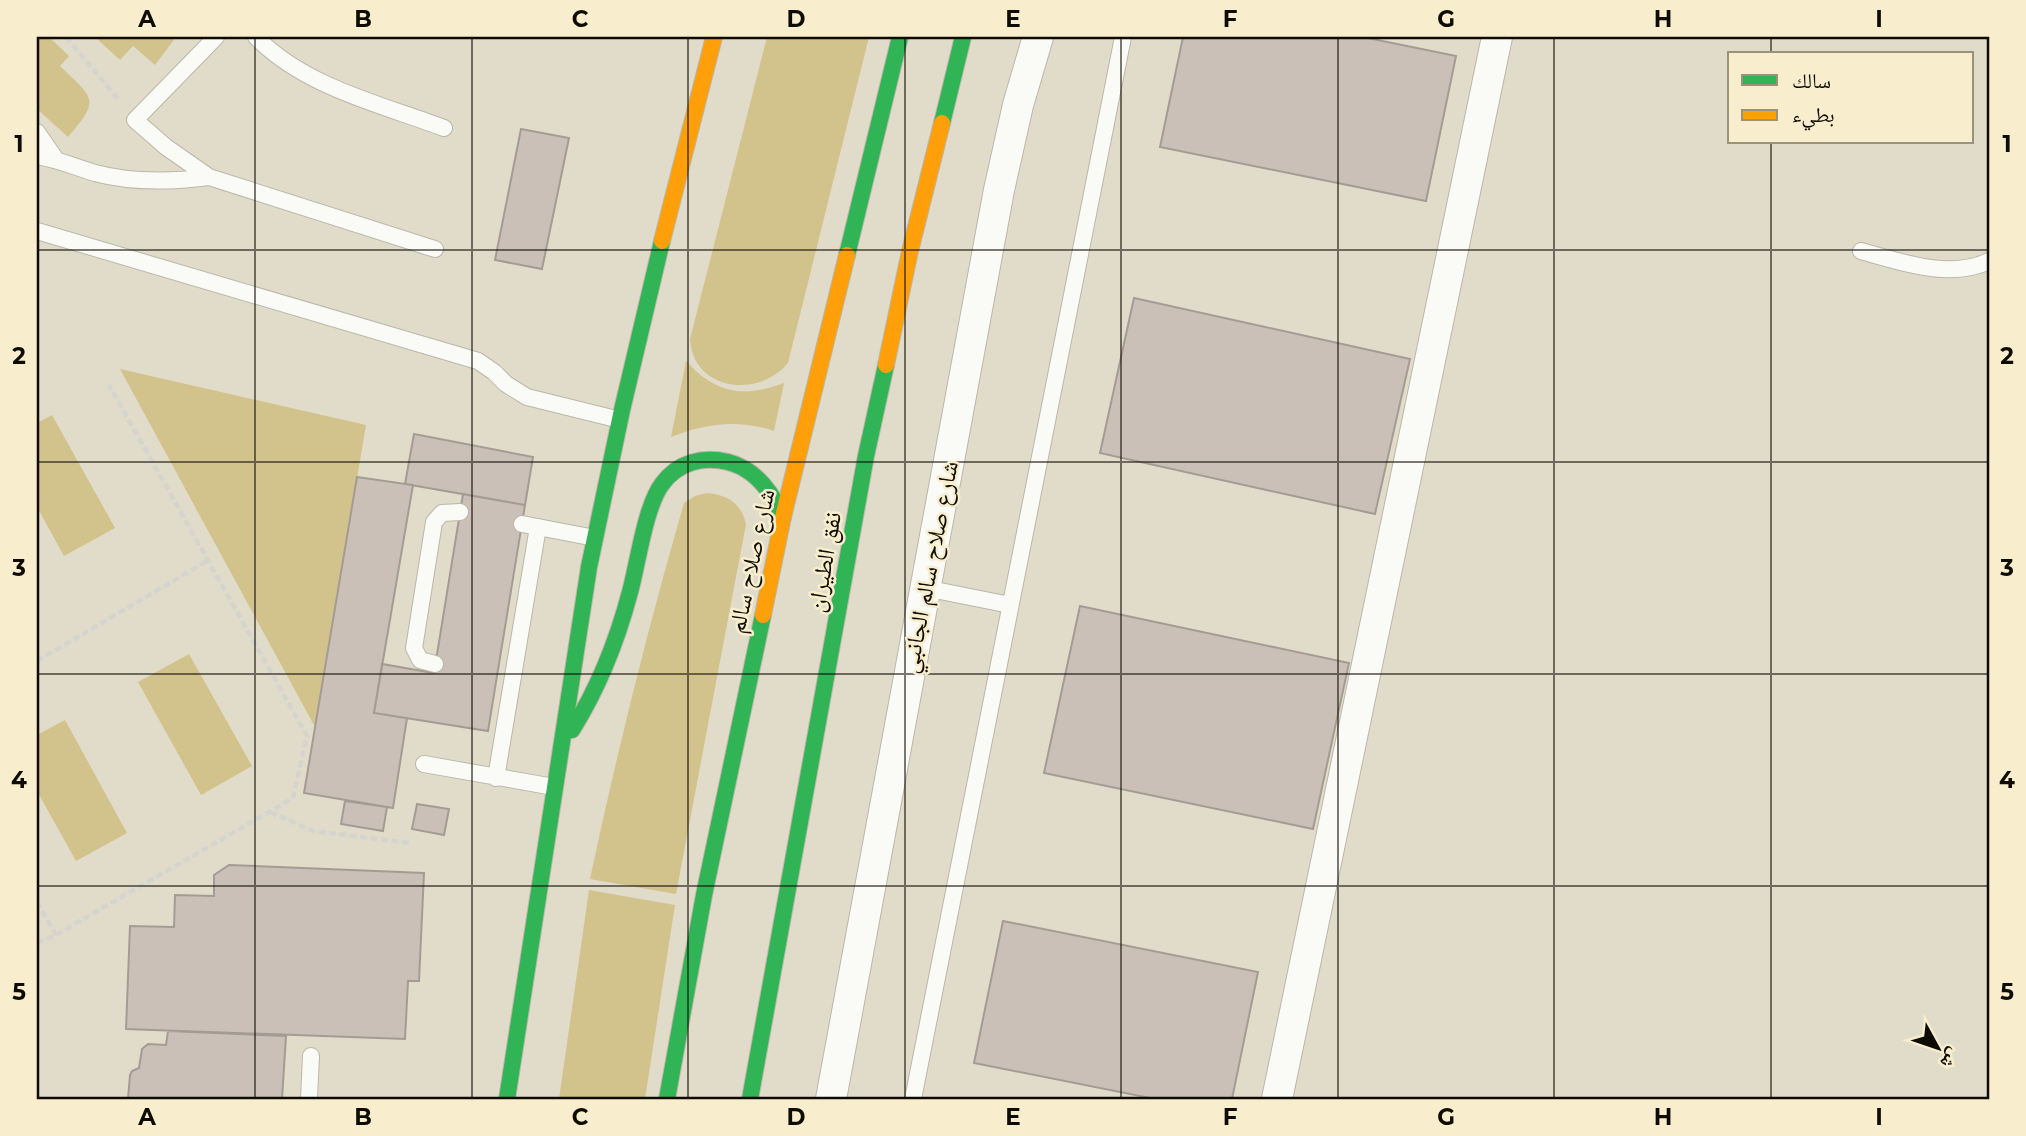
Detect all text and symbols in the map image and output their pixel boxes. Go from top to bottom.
text: A [137,5,156,33]
text: B [354,5,372,33]
text: C [572,5,589,33]
text: D [787,5,806,33]
text: E [1005,5,1021,33]
text: F [1223,5,1238,33]
text: G [1437,5,1455,33]
text: H [1654,5,1672,33]
text: I [1875,5,1883,33]
legend [1728,52,1974,144]
text: سالك [1792,68,1831,93]
text: بطيء [1792,102,1835,131]
text: 1 [14,130,24,158]
text: 1 [2002,130,2012,158]
text: 2 [12,342,26,370]
text: 2 [2000,342,2014,370]
street label: شارع صلاح سالم الجانبي [894,458,969,677]
street label: شارع صلاح سالم [722,486,782,636]
street label: نفق الطيران [801,509,847,615]
text: 3 [11,554,26,582]
text: 3 [1999,554,2014,582]
text: 4 [11,766,27,794]
text: 4 [1999,766,2015,794]
text: 5 [12,978,26,1006]
text: 5 [2000,978,2014,1006]
north arrow [1904,1014,1974,1084]
text: ش [1935,1043,1966,1074]
text: A [137,1103,156,1131]
text: B [354,1103,372,1131]
text: C [572,1103,589,1131]
text: D [787,1103,806,1131]
text: E [1005,1103,1021,1131]
text: F [1223,1103,1238,1131]
text: G [1437,1103,1455,1131]
text: H [1654,1103,1672,1131]
text: I [1875,1103,1883,1131]

